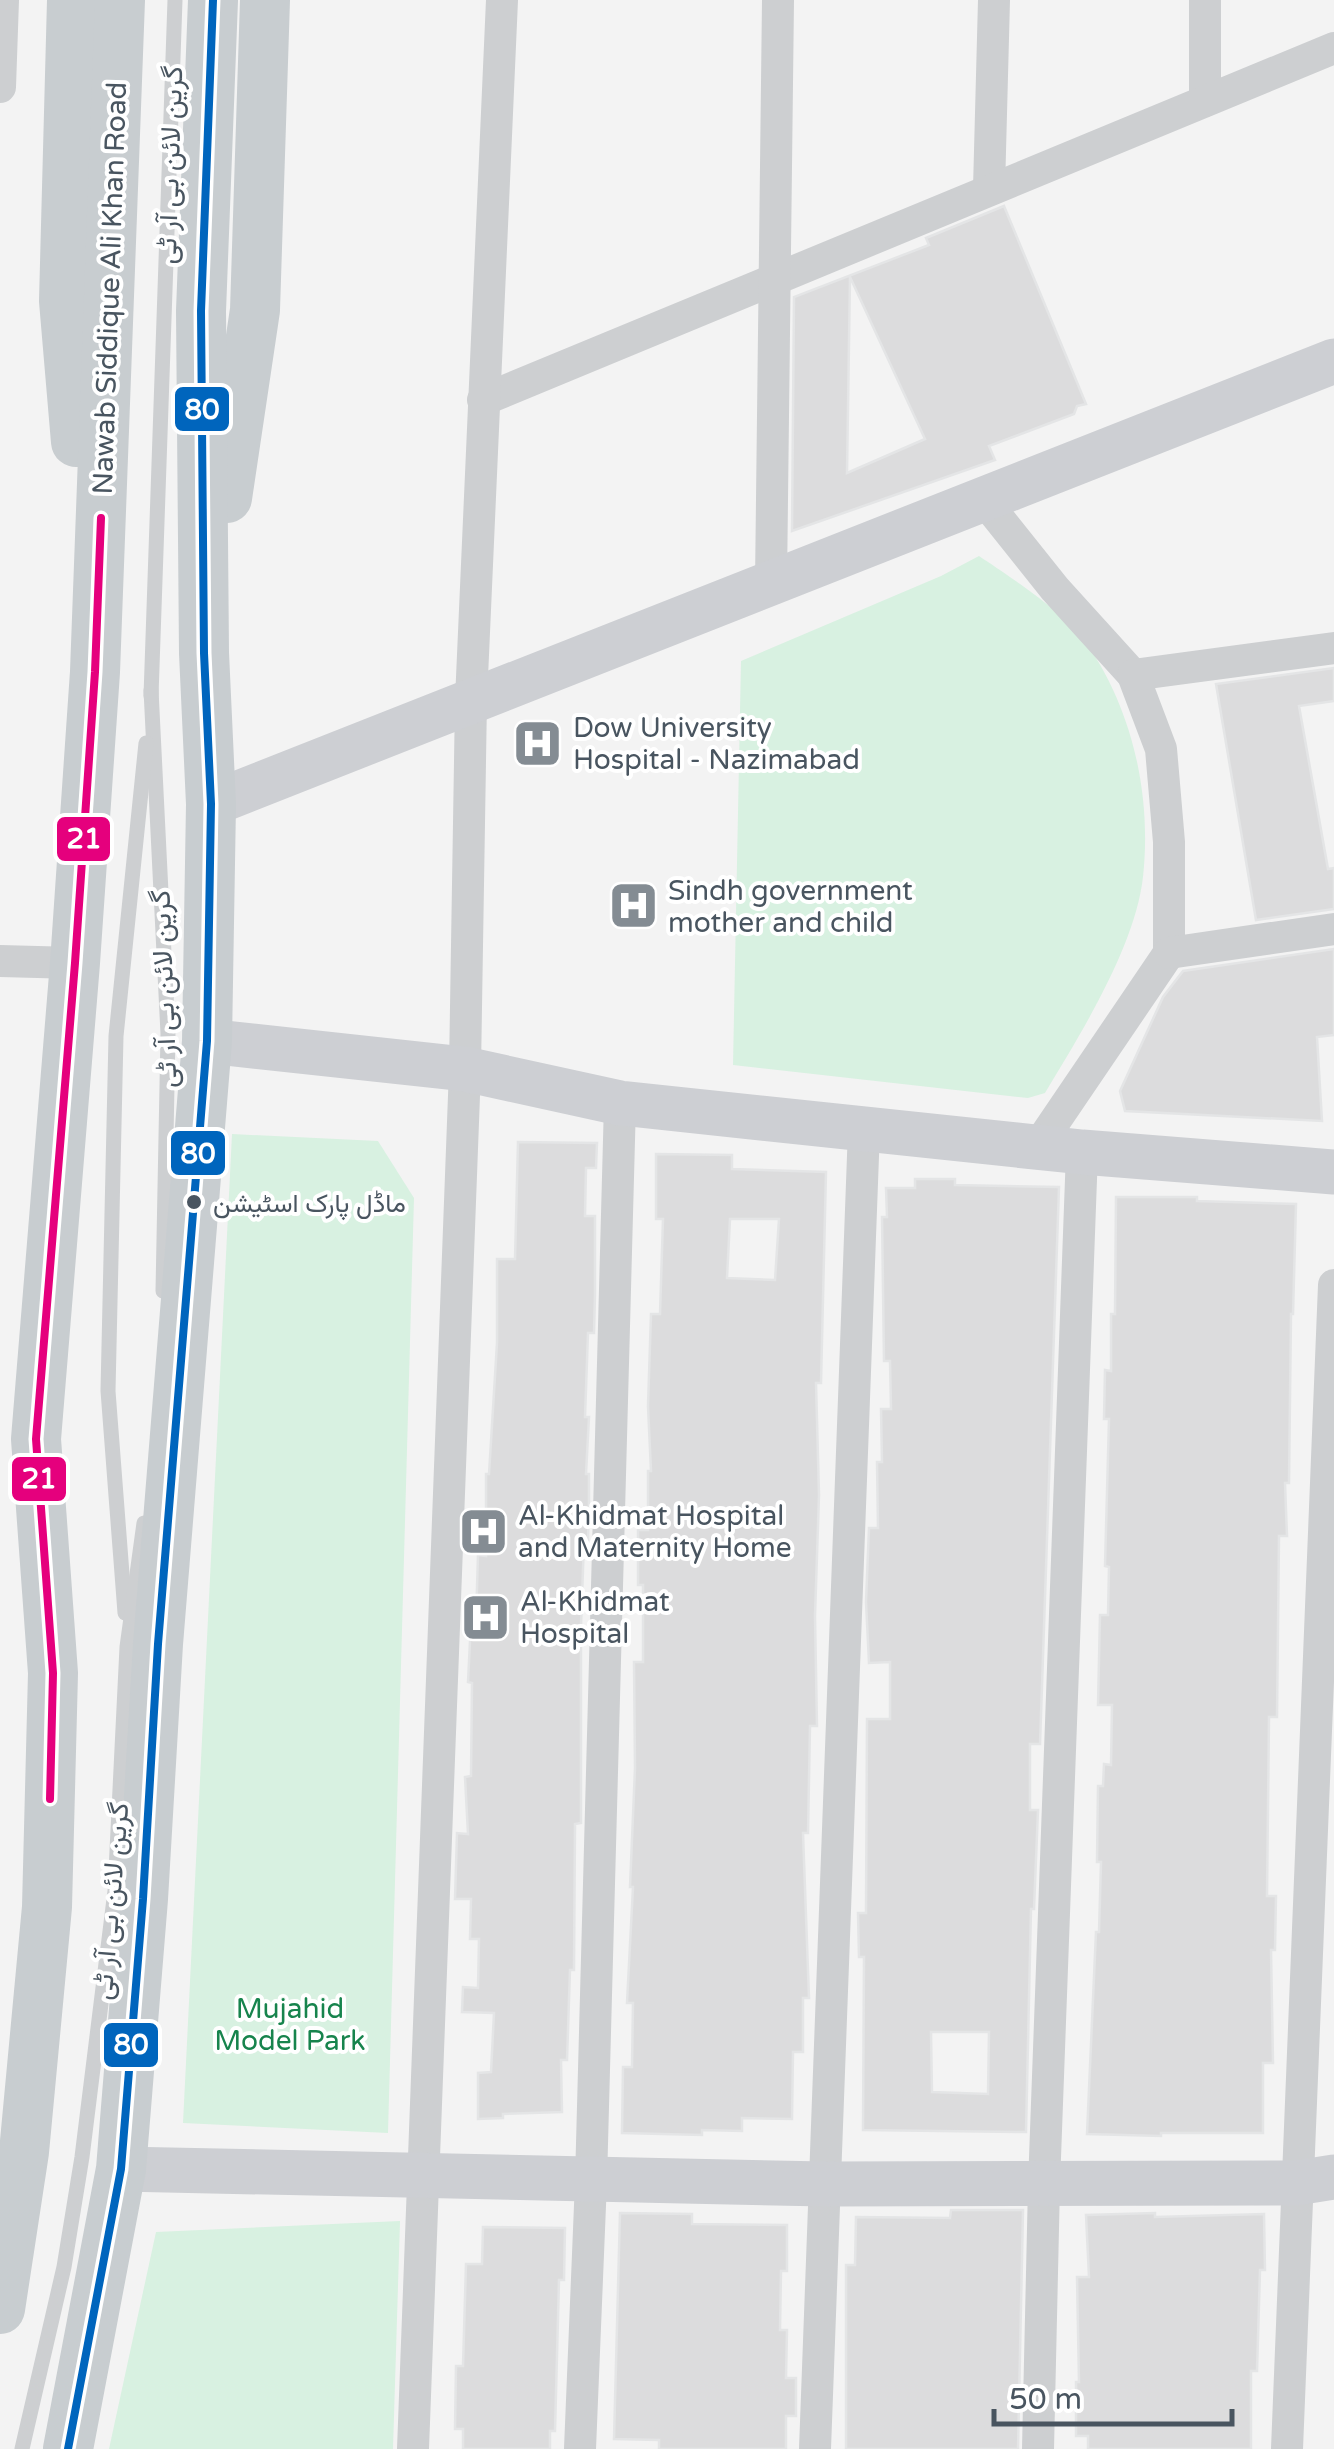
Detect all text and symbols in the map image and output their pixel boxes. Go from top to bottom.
street label: گرین لائن بی آر ٹی [150,65,190,265]
street label: Nawab Siddique Ali Khan Road [86,81,134,495]
line badge: 80 [173,385,231,433]
text: 80 [184,393,220,427]
place label: Dow University Hospital - Nazimabad [573,711,860,777]
hospital icon: Dow University Hospital - Nazimabad [512,717,564,769]
line badge: 21 [55,815,112,863]
text: 21 [66,822,102,856]
place label: Sindh government mother and child [668,874,913,940]
hospital icon: Sindh government mother and child [607,880,659,932]
street label: گرین لائن بی آر ٹی [144,889,184,1089]
line badge: 80 [169,1129,227,1177]
text: 80 [180,1137,216,1171]
place label: ماڈل پارک اسٹیشن [213,1188,406,1221]
marker: ماڈل پارک اسٹیشن [184,1192,204,1212]
line badge: 21 [10,1455,68,1503]
text: 21 [21,1462,57,1496]
place label: Al-Khidmat Hospital and Maternity Home [518,1499,791,1565]
hospital icon: Al-Khidmat Hospital and Maternity Home [457,1505,509,1557]
place label: Al-Khidmat Hospital [520,1585,670,1651]
hospital icon: Al-Khidmat Hospital [459,1591,511,1643]
street label: گرین لائن بی آر ٹی [85,1801,137,2001]
park label: Mujahid Model Park [214,1992,366,2058]
line badge: 80 [102,2021,160,2069]
text: 80 [113,2028,149,2062]
scale bar [994,2364,1232,2426]
text: 50 m [1009,2381,1082,2418]

